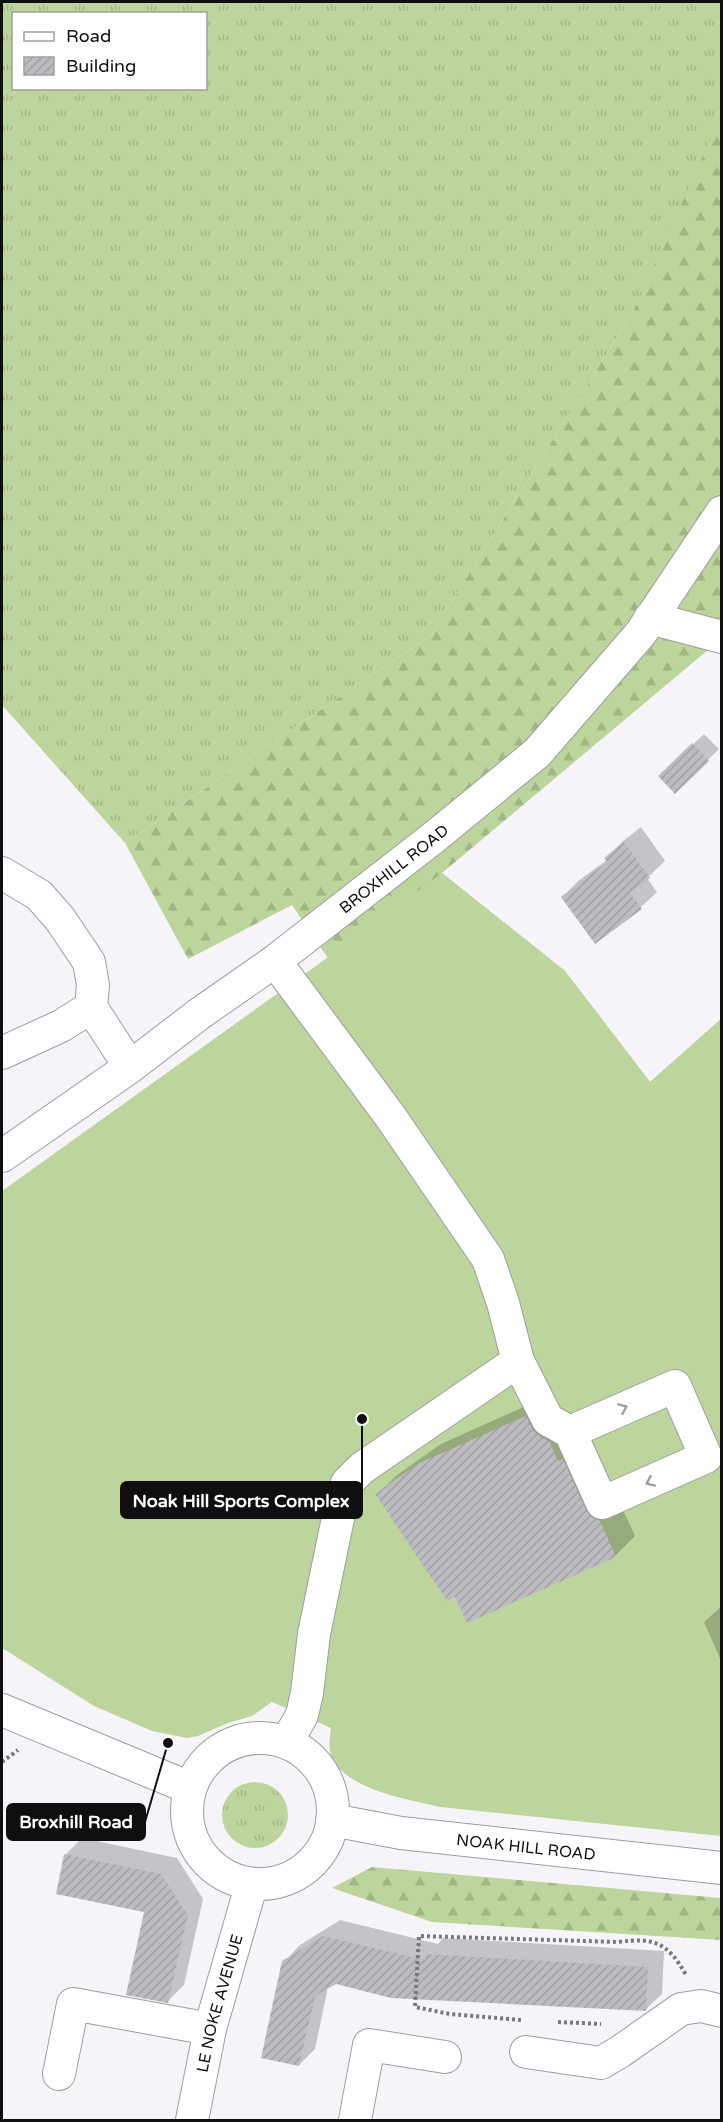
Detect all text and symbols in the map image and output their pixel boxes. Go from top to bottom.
legend [12,12,207,90]
text: Road [66,25,111,47]
text: Building [66,55,136,77]
street label: BROXHILL ROAD [336,820,453,918]
one-way arrow [617,1404,628,1416]
one-way arrow [646,1474,657,1486]
callout: Noak Hill Sports Complex [121,1482,362,1518]
text: Noak Hill Sports Complex [133,1490,350,1512]
callout: Broxhill Road [7,1804,145,1840]
text: Broxhill Road [19,1811,133,1833]
street label: NOAK HILL ROAD [455,1830,597,1865]
street label: LE NOKE AVENUE [193,1932,248,2074]

